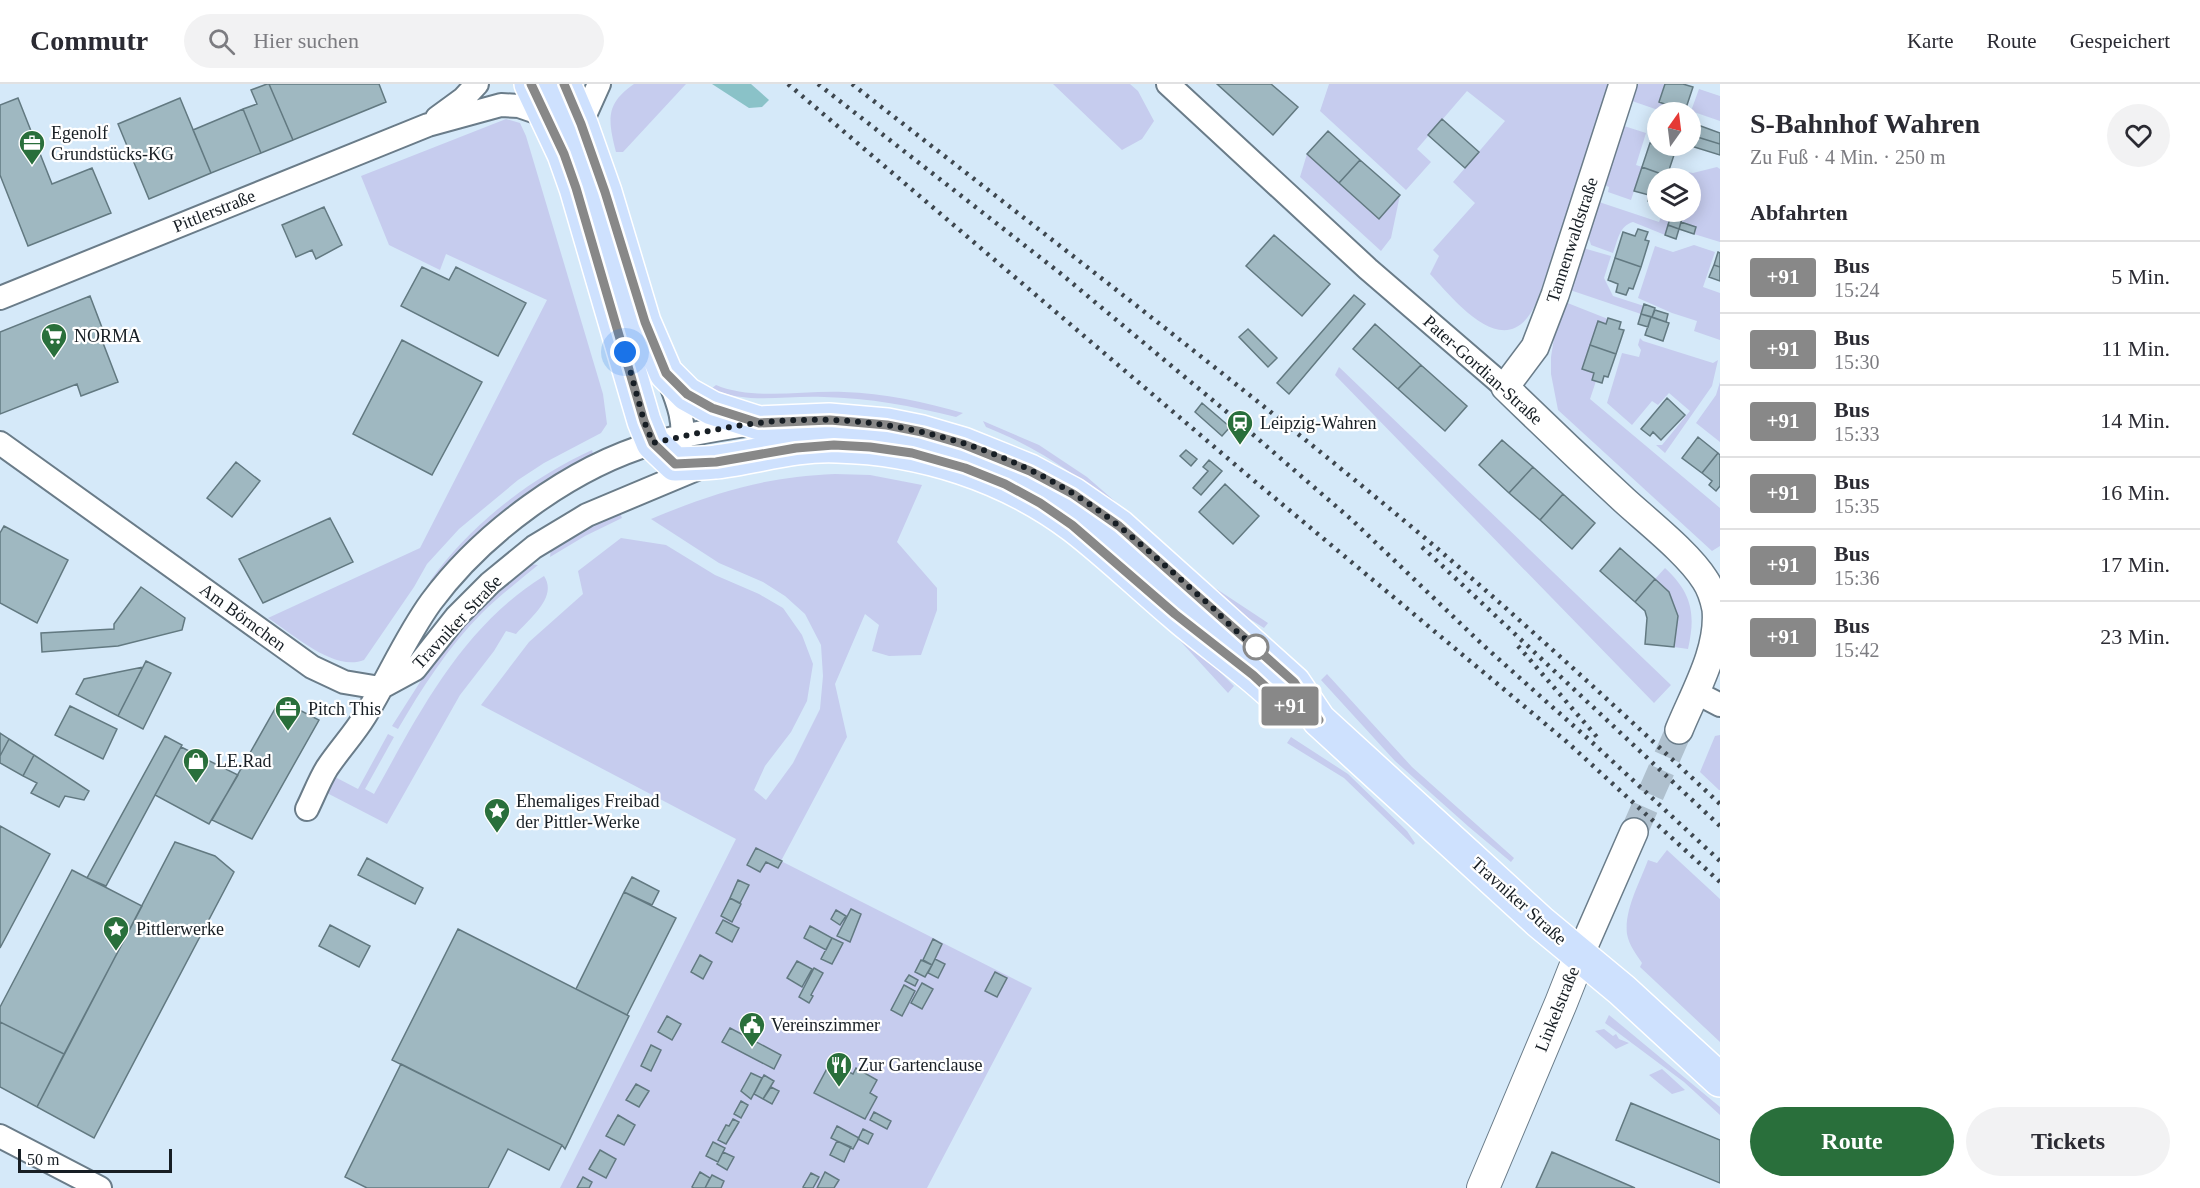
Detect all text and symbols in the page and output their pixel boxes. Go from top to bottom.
search box [184,14,604,68]
text: Commutr [30,25,148,56]
icon: search [205,25,238,58]
text: Hier suchen [253,28,359,53]
text: Karte [1907,29,1954,53]
text: Route [1987,29,2037,53]
text: Gespeichert [2070,29,2170,53]
north arrow [1647,102,1701,156]
map controls [1647,102,1701,222]
button: heart [2107,104,2170,167]
text: S-Bahnhof Wahren [1750,108,1980,139]
place label: Egenolf Grundstücks-KG [51,123,174,164]
office icon: Egenolf Grundstücks-KG [17,128,47,166]
text: Zu Fuß · 4 Min. · 250 m [1750,146,1946,168]
button: layers [1647,168,1701,222]
street label: Tannenwaldstraße [1542,175,1602,305]
street label: Pittlerstraße [170,185,258,237]
text: Abfahrten [1750,200,1848,225]
text: Bus [1834,253,1869,278]
text: 5 Min. [2111,264,2170,289]
text: +91 [1767,265,1799,289]
text: 15:24 [1834,279,1880,301]
street label: Pater-Gordian-Straße [1419,311,1547,429]
supermarket icon: NORMA [39,321,69,359]
text: Bus [1834,325,1869,350]
place label: NORMA [74,326,141,346]
text: 11 Min. [2101,336,2170,361]
your location [610,337,640,367]
text: +91 [1767,337,1799,361]
text: 15:30 [1834,351,1880,373]
text: Bus [1834,397,1869,422]
station icon: Leipzig-Wahren [1225,408,1255,446]
text: 14 Min. [2100,408,2170,433]
text: +91 [1767,409,1799,433]
place label: Leipzig-Wahren [1260,413,1377,433]
text: 15:33 [1834,423,1880,445]
text: Bus [1834,469,1869,494]
text: 16 Min. [2100,480,2170,505]
text: +91 [1767,481,1799,505]
text: 15:35 [1834,495,1880,517]
text: Bus [1834,541,1869,566]
text: 17 Min. [2100,552,2170,577]
text: +91 [1767,553,1799,577]
text: 15:36 [1834,567,1880,589]
street label: Travniker Straße [408,571,506,673]
street label: Am Börnchen [196,579,290,655]
text: Bus [1834,613,1869,638]
text: 23 Min. [2100,624,2170,649]
text: +91 [1767,625,1799,649]
unlabelled marker [1243,634,1269,660]
text: 15:42 [1834,639,1880,661]
line badge: +91 [1256,686,1324,726]
office icon: Pitch This [273,694,303,732]
text: +91 [1274,694,1306,718]
place label: Pitch This [308,699,381,719]
shop icon: LE.Rad [181,746,211,784]
place label: LE.Rad [216,751,272,771]
place label: Ehemaliges Freibad der Pittler-Werke [516,791,659,832]
place icon: Ehemaliges Freibad der Pittler-Werke [482,796,512,834]
street label: Travniker Straße [1467,853,1571,949]
place icon: Pittlerwerke [101,914,131,952]
place label: Pittlerwerke [136,919,224,939]
street label: Linkelstraße [1531,964,1583,1054]
public building icon: Vereinszimmer [737,1010,767,1048]
place label: Vereinszimmer [771,1015,880,1035]
restaurant icon: Zur Gartenclause [824,1050,854,1088]
place label: Zur Gartenclause [858,1055,982,1075]
button: Route [1750,1107,1954,1176]
button: Tickets [1966,1107,2170,1176]
scale bar [18,1146,172,1174]
text: 50 m [27,1151,59,1168]

